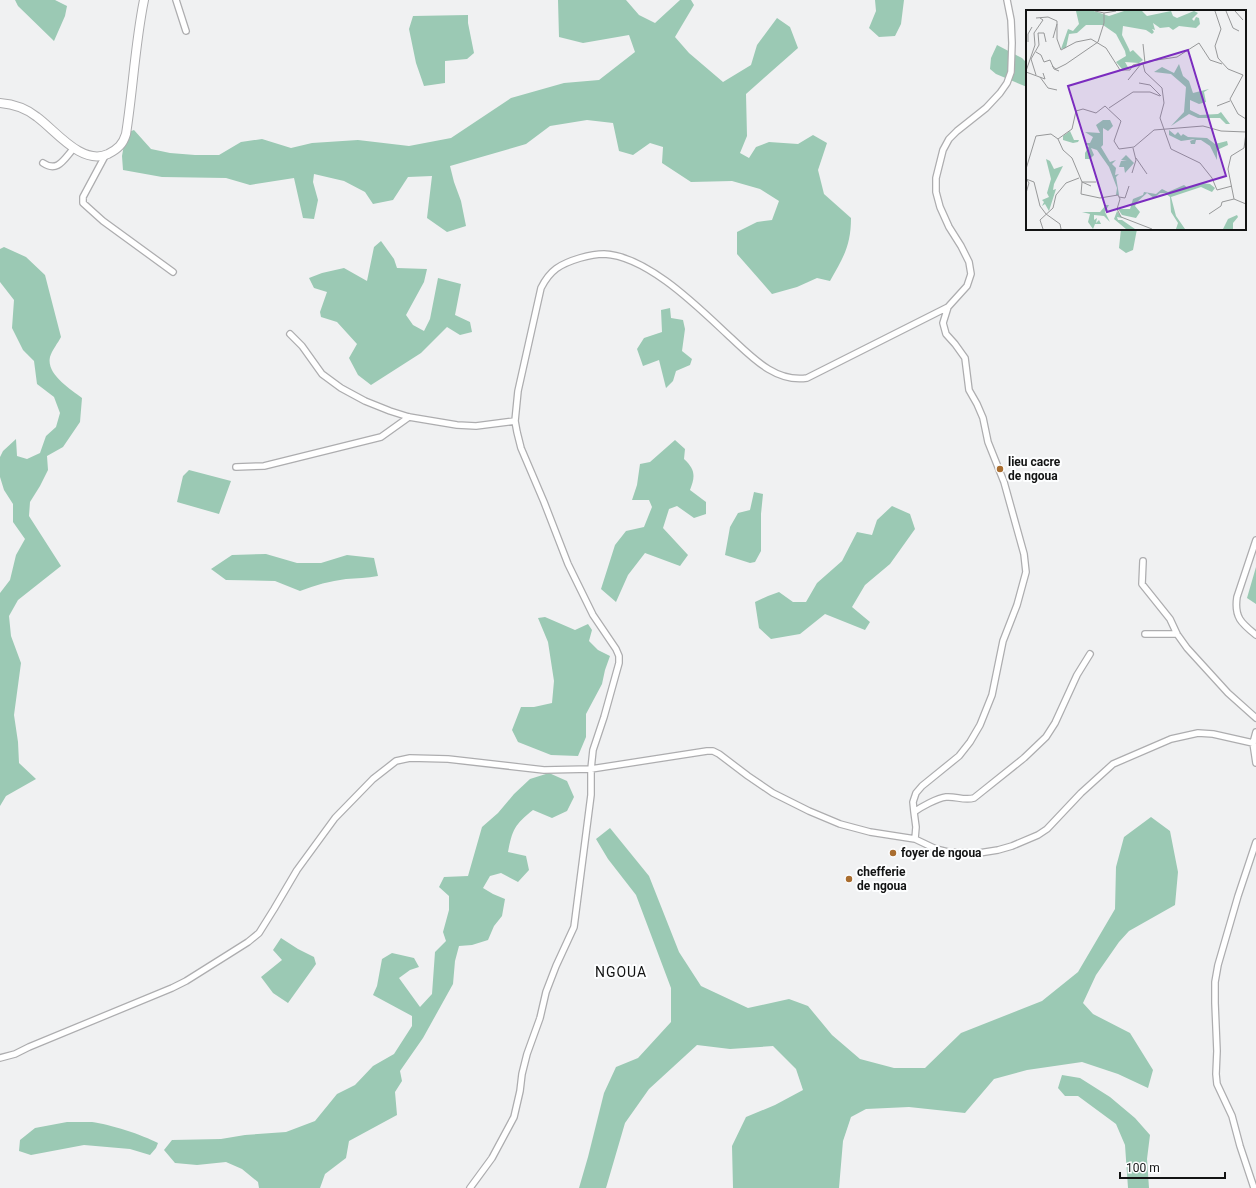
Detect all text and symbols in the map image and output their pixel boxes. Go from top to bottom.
inset map [1026,10,1246,230]
place label: lieu cacre de ngoua [1008,455,1061,483]
marker: lieu cacre de ngoua [995,464,1005,474]
place label: foyer de ngoua [901,846,982,860]
marker: foyer de ngoua [888,848,898,858]
place label: chefferie de ngoua [857,865,907,893]
marker: chefferie de ngoua [844,874,854,884]
district label: NGOUA [595,964,647,980]
scale bar [1120,1154,1225,1180]
text: 100 m [1126,1161,1160,1175]

